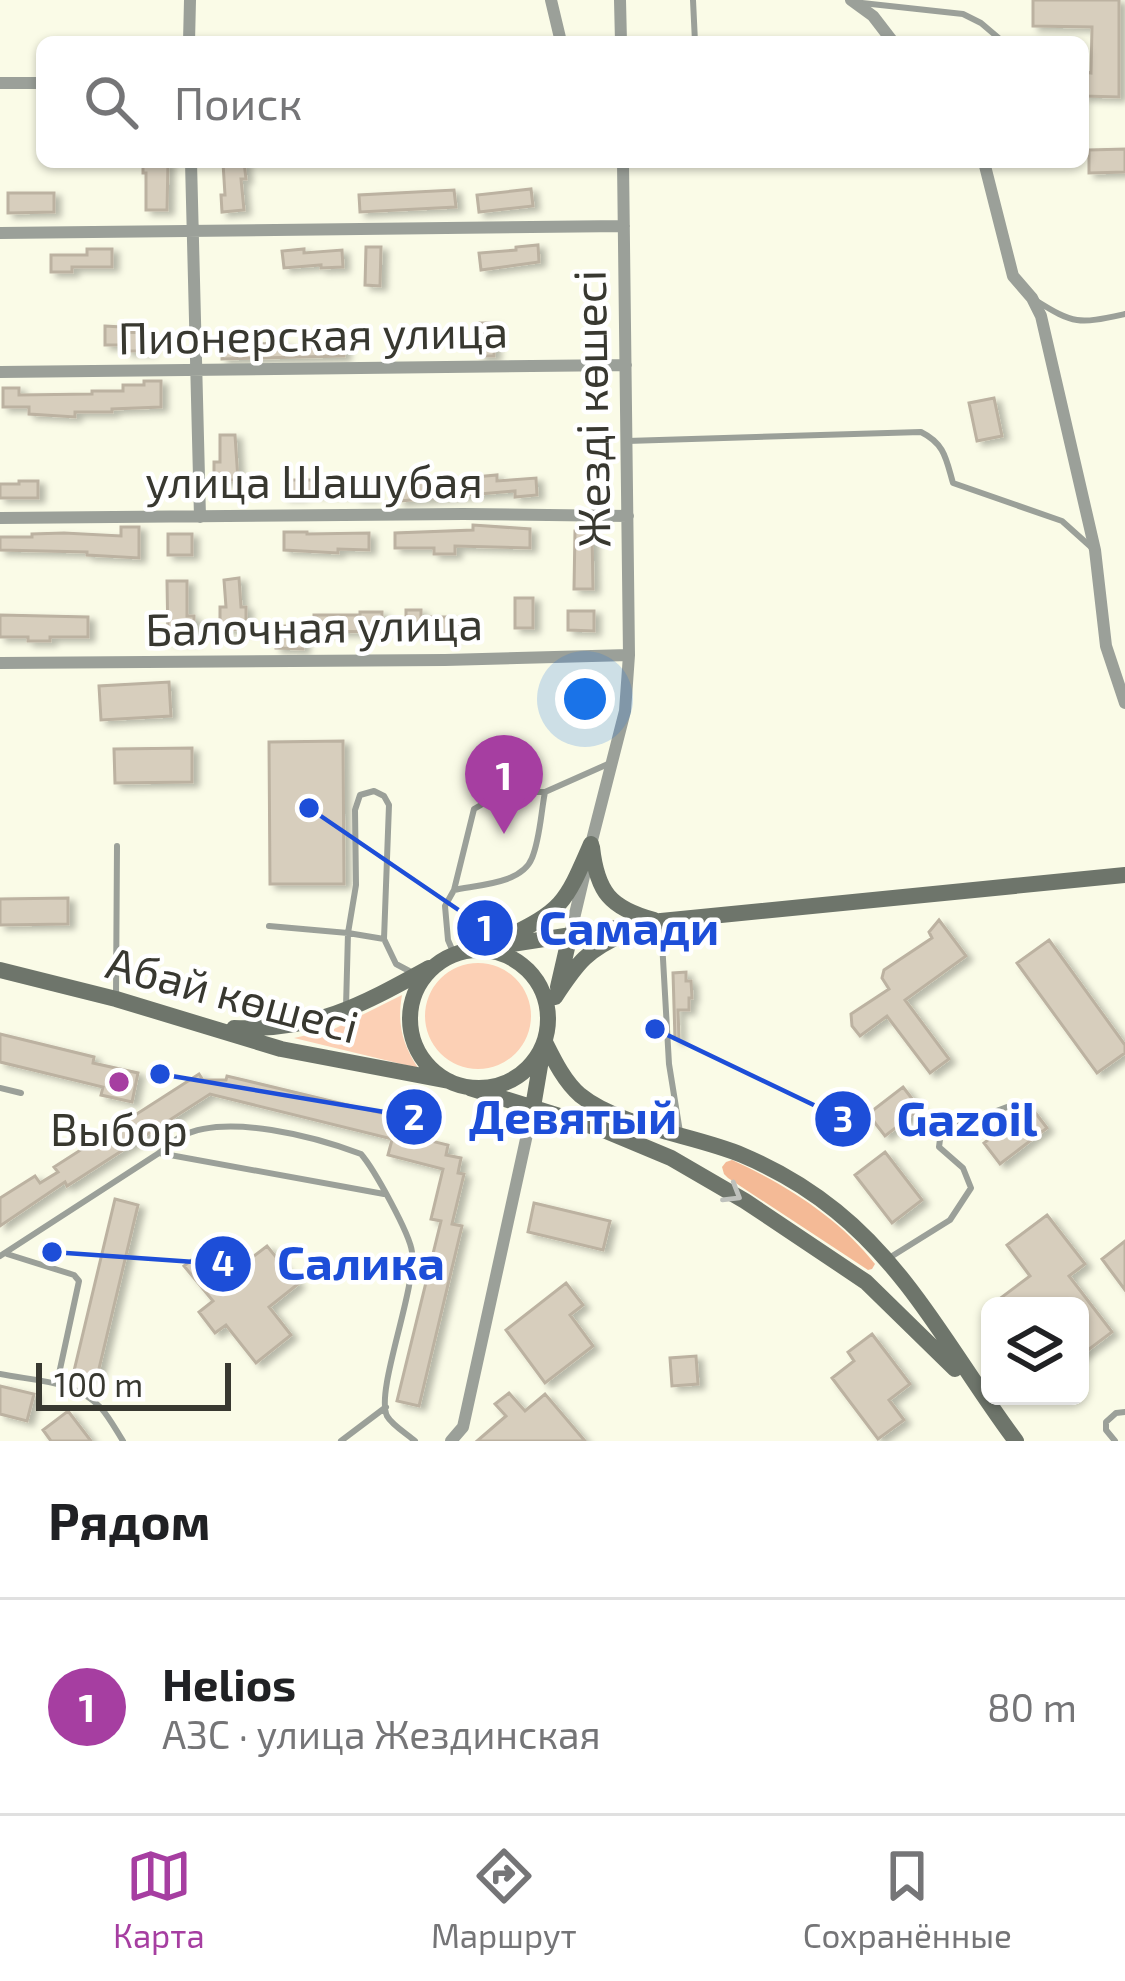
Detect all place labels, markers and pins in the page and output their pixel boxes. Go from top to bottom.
pin: 1 [465,735,543,834]
callout: Самади [455,886,743,970]
marker: Выбор [106,1069,132,1095]
callout: Девятый [384,1075,701,1159]
callout: Gazoil [813,1077,1062,1161]
place label: Выбор [50,1101,188,1155]
callout: Салика [193,1222,469,1306]

